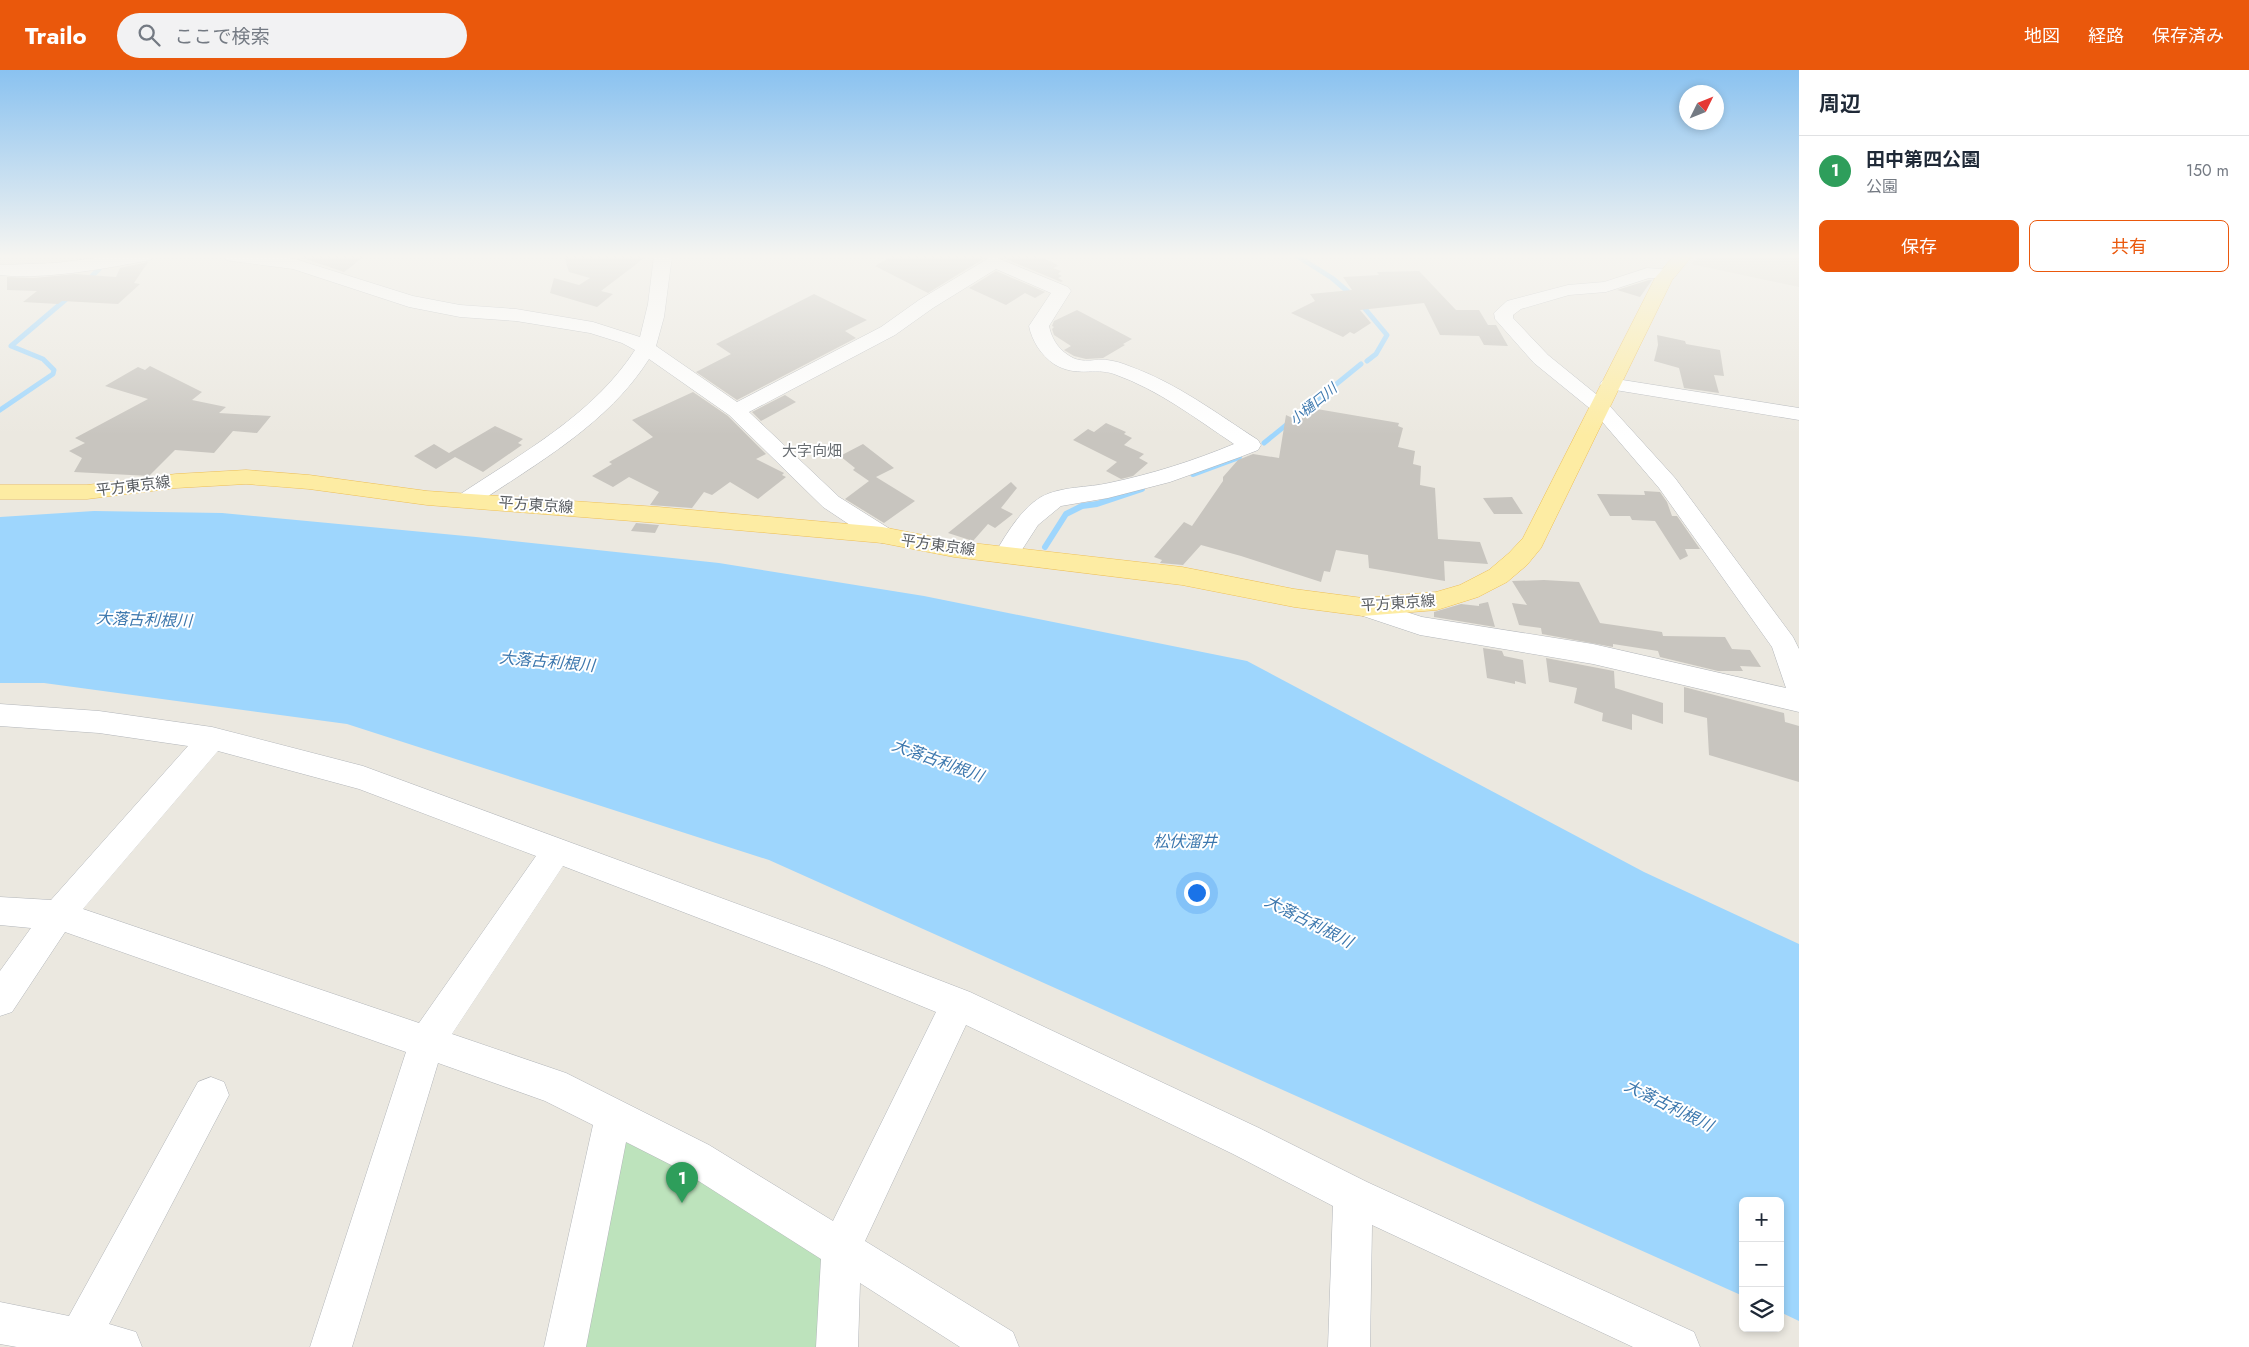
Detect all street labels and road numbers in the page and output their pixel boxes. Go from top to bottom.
street label: 平方東京線 [94,471,172,501]
street label: 平方東京線 [498,491,574,519]
street label: 平方東京線 [899,529,977,561]
street label: 平方東京線 [1360,589,1436,617]

